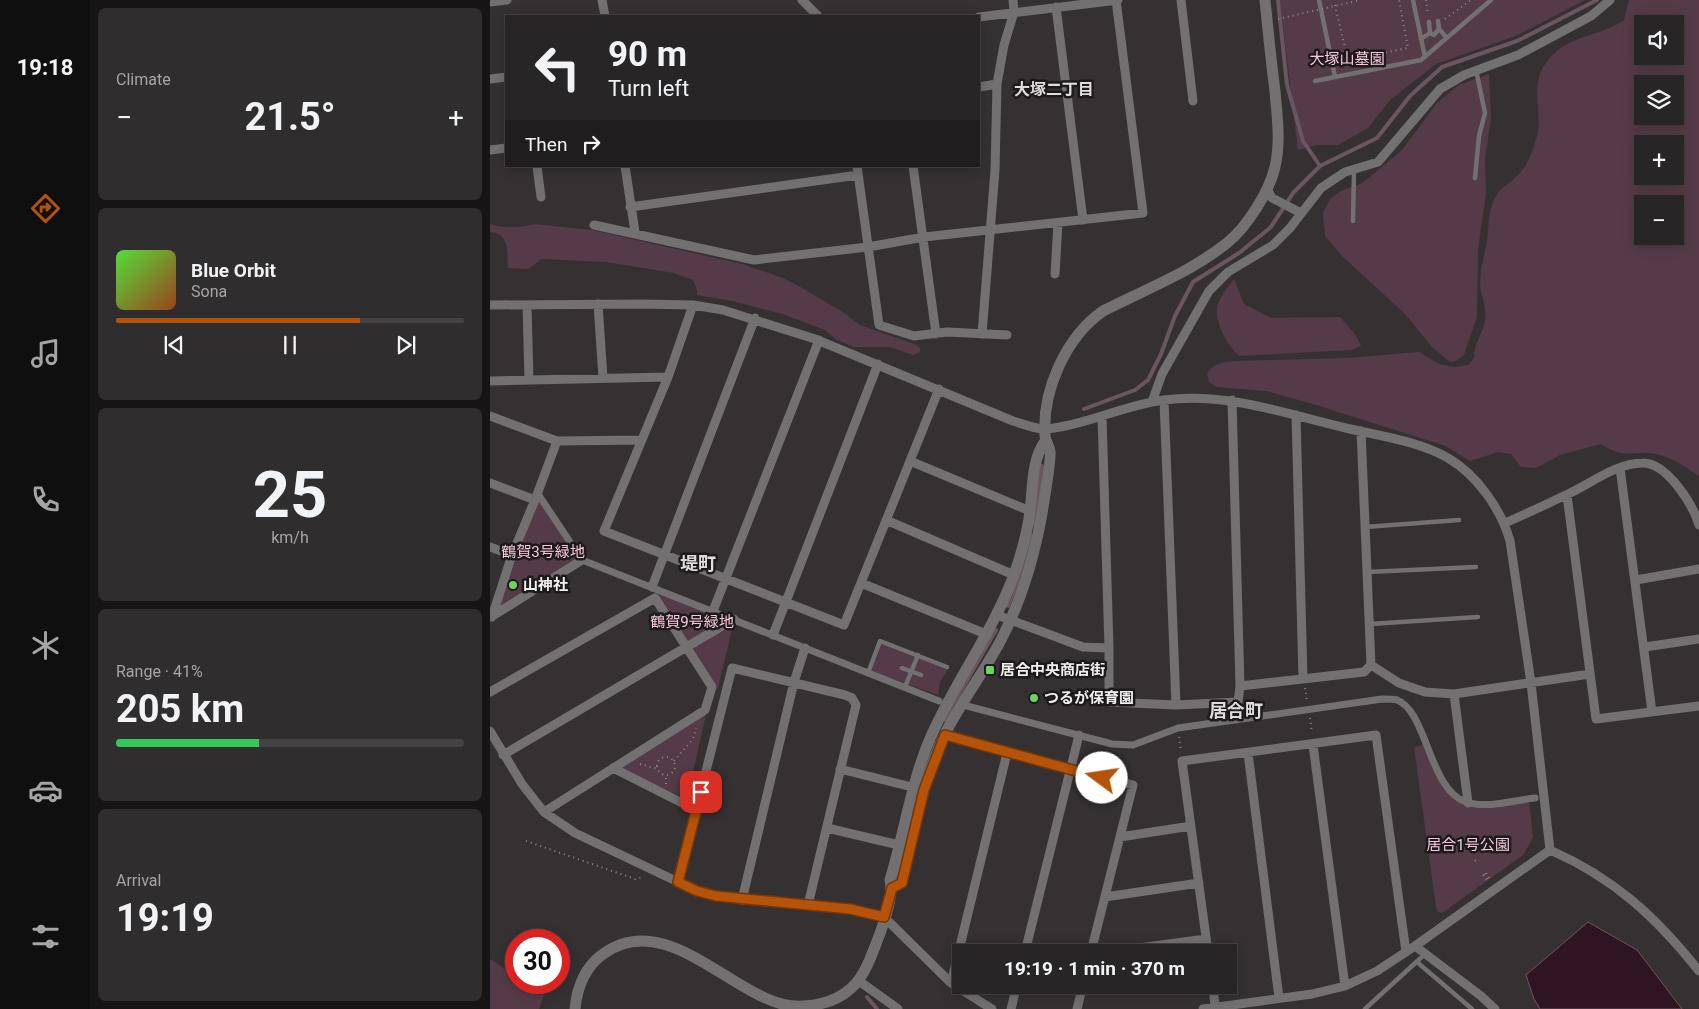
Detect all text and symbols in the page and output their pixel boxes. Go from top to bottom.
map controls [1634,15,1684,245]
button: sound [1634,15,1684,65]
text: 90 m [608,34,687,75]
icon: left [525,35,590,100]
park label: 大塚山墓園 [1309,50,1385,68]
text: 19:18 [17,55,73,80]
text: Climate [116,70,171,89]
button: layers [1634,75,1684,125]
text: Turn left [608,76,689,101]
district label: 大塚二丁目 [1014,80,1094,99]
text: 21.5° [244,95,336,139]
text: − [116,101,132,134]
text: + [448,101,464,134]
icon: right [577,130,605,158]
text: Then [525,133,567,156]
button: + [1634,135,1684,185]
icon: directions [28,191,63,226]
button: − [1634,195,1684,245]
text: Blue Orbit [191,259,276,282]
text: Sona [191,282,227,301]
icon: previous [160,331,188,359]
icon: pause [276,331,304,359]
icon: next [392,331,420,359]
icon: music [28,336,63,371]
text: 25 [253,457,327,533]
icon: phone [28,482,63,517]
text: km/h [271,528,309,547]
park label: 鶴賀3号緑地 [501,543,585,561]
district label: 堤町 [680,553,716,574]
place label: 山神社 [523,576,568,594]
marker: 山神社 [507,579,519,591]
park label: 鶴賀9号緑地 [650,613,734,631]
icon: climate [28,628,63,663]
place label: 居合中央商店街 [1000,661,1105,679]
text: Range · 41% [116,662,203,681]
marker: 居合中央商店街 [984,664,996,676]
text: 205 km [116,687,244,731]
place label: つるが保育園 [1044,689,1134,707]
marker: つるが保育園 [1028,692,1040,704]
district label: 居合町 [1209,700,1263,721]
position arrow [1075,751,1127,803]
pin [680,771,722,813]
icon: car [28,773,63,808]
icon: arrive [687,778,715,806]
park label: 居合1号公園 [1426,836,1510,854]
text: Arrival [116,871,161,890]
text: 19:19 [116,896,214,940]
icon: filters [28,919,63,954]
speed limit sign: 30 [505,929,570,994]
text: 19:19 · 1 min · 370 m [1004,957,1185,980]

